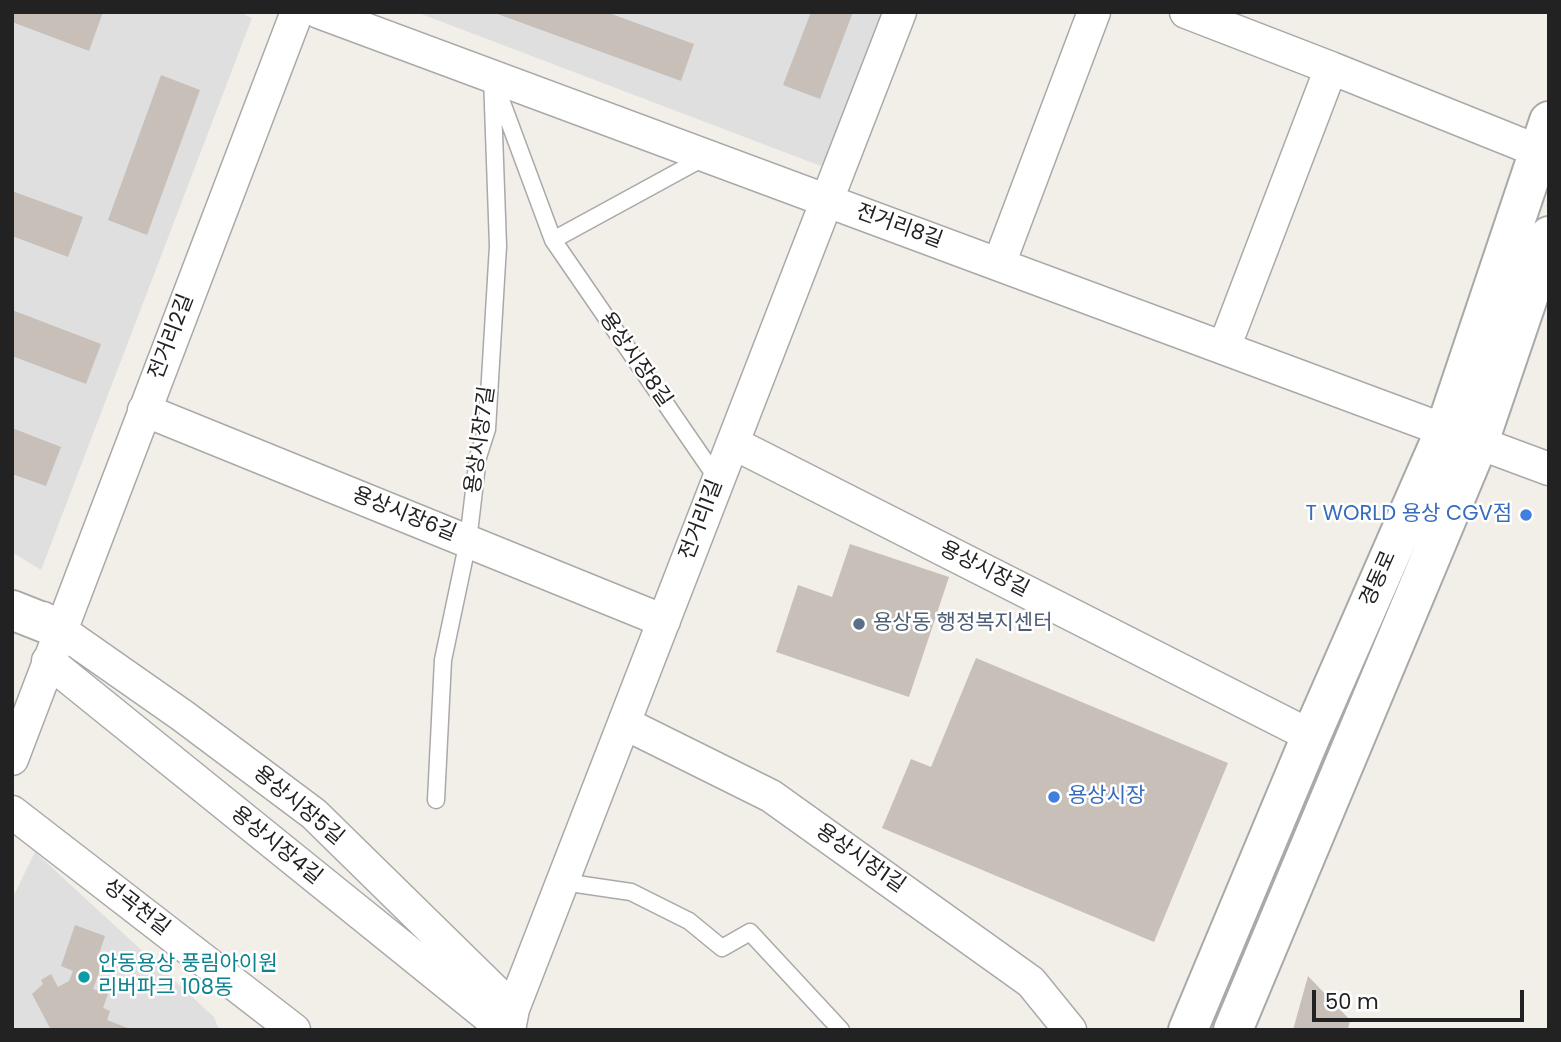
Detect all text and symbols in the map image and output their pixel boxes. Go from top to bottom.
street label: 전거리8길 [852,200,946,254]
street label: 전거리2길 [144,291,200,383]
street label: 용상시장8길 [593,308,677,412]
street label: 용상시장7길 [461,385,501,495]
street label: 전거리1길 [675,476,729,564]
street label: 용상시장6길 [348,483,460,547]
place label: T WORLD 용상 CGV점 [1305,502,1512,528]
marker: T WORLD 용상 CGV점 [1518,507,1534,523]
street label: 용상시장길 [935,537,1033,603]
street label: 경동로 [1356,547,1402,611]
place label: 용상동 행정복지센터 [873,611,1052,637]
marker: 용상동 행정복지센터 [851,616,867,632]
street label: 용상시장5길 [248,761,348,851]
place label: 용상시장 [1068,784,1145,810]
marker: 용상시장 [1046,789,1062,805]
street label: 용상시장4길 [225,802,327,890]
street label: 용상시장1길 [810,819,910,899]
street label: 성곡천길 [98,874,174,942]
place label: 안동용상 풍림아이원 리버파크 108동 [98,952,277,1002]
marker: 안동용상 풍림아이원 리버파크 108동 [76,969,92,985]
scale bar [1316,976,1528,1020]
text: 50 m [1325,987,1379,1016]

